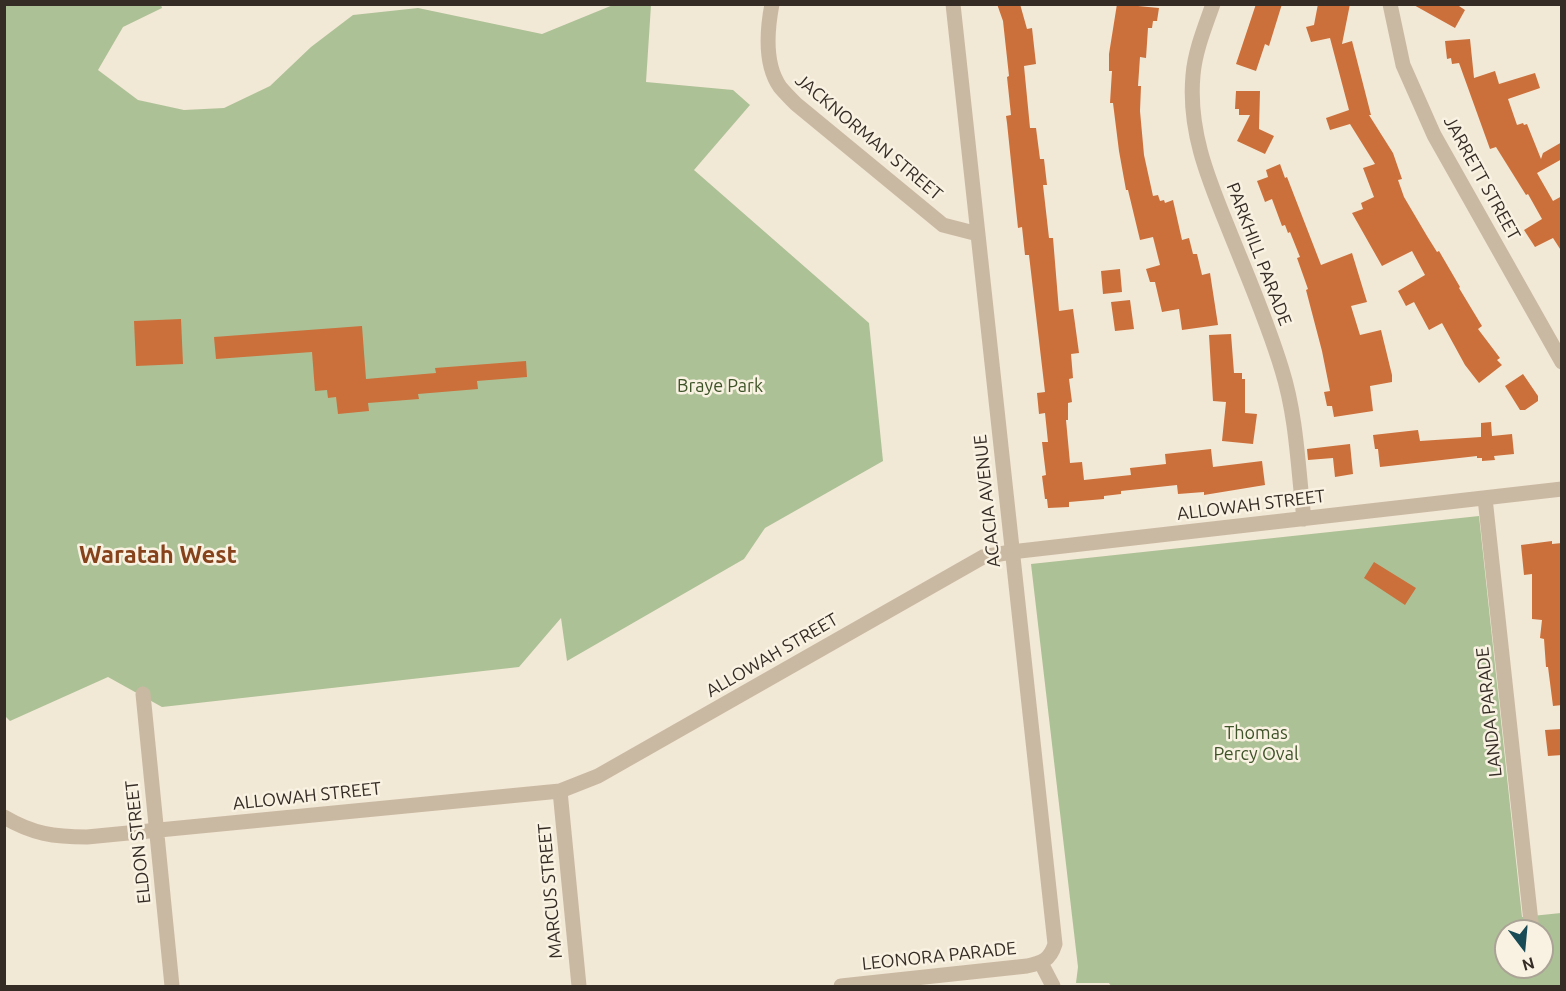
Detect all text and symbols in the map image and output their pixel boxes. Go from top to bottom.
street label: JACKNORMAN STREET [791,69,947,205]
street label: JARRETT STREET [1439,112,1525,244]
street label: PARKHILL PARADE [1222,179,1296,329]
park label: Braye Park [677,375,763,397]
street label: ACACIA AVENUE [969,433,1005,569]
street label: ALLOWAH STREET [1176,485,1326,525]
district label: Waratah West [79,541,237,569]
street label: ALLOWAH STREET [702,608,842,702]
street label: LANDA PARADE [1471,646,1507,778]
park label: Thomas Percy Oval [1213,722,1299,764]
street label: ALLOWAH STREET [232,777,382,815]
street label: ELDON STREET [121,779,155,905]
street label: MARCUS STREET [533,822,567,960]
north arrow [1494,919,1554,979]
street label: LEONORA PARADE [861,937,1017,975]
text: N [1520,954,1537,975]

